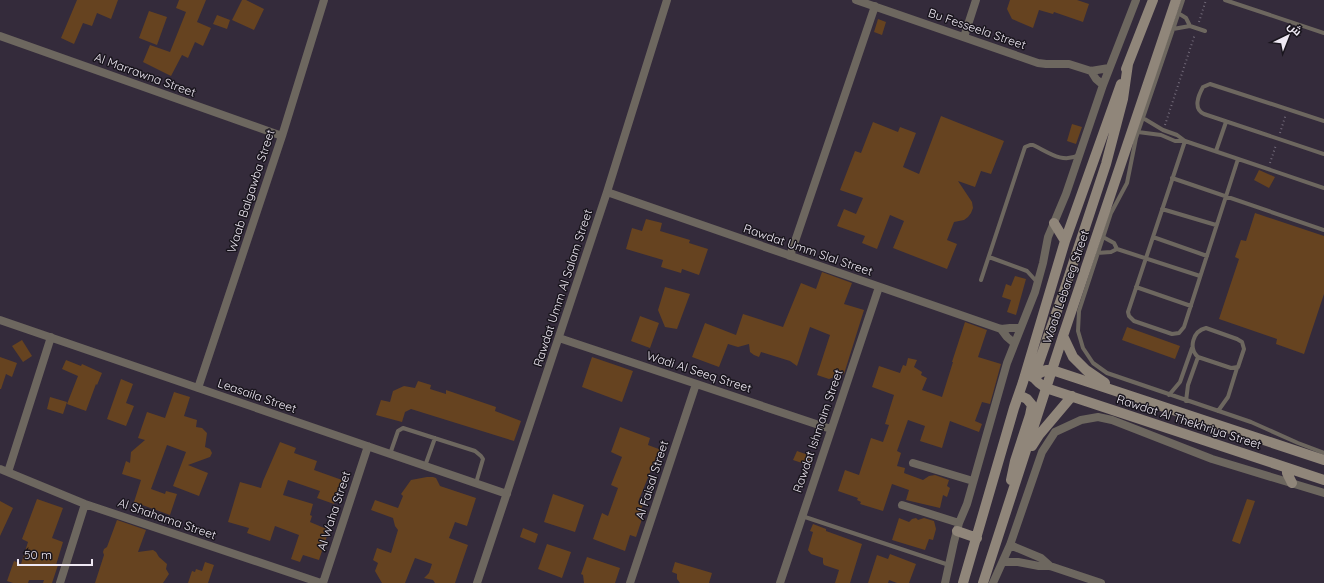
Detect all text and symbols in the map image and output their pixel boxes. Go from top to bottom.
street label: Bu Fesseela Street [926,5,1028,52]
north arrow [1268,16,1308,56]
text: ش [1285,19,1305,39]
street label: Al Marrawna Street [93,49,198,100]
street label: Waab Balgawba Street [224,127,278,254]
street label: Rawdat Umm Al Salam Street [530,207,595,369]
street label: Rawdat Umm Slal Street [742,220,875,279]
street label: Waab Lebareg Street [1039,228,1092,346]
street label: Wadi Al Seeq Street [645,347,753,396]
street label: Rawdat Ishmaim Street [789,367,846,494]
street label: Leasaila Street [216,375,298,416]
street label: Rawdat Al Thekhriya Street [1115,391,1263,452]
street label: Al Faisal Street [632,439,671,521]
street label: Al Waha Street [314,469,353,552]
street label: Al Shahama Street [116,495,218,542]
scale bar [18,541,92,567]
text: 50 m [24,547,52,562]

